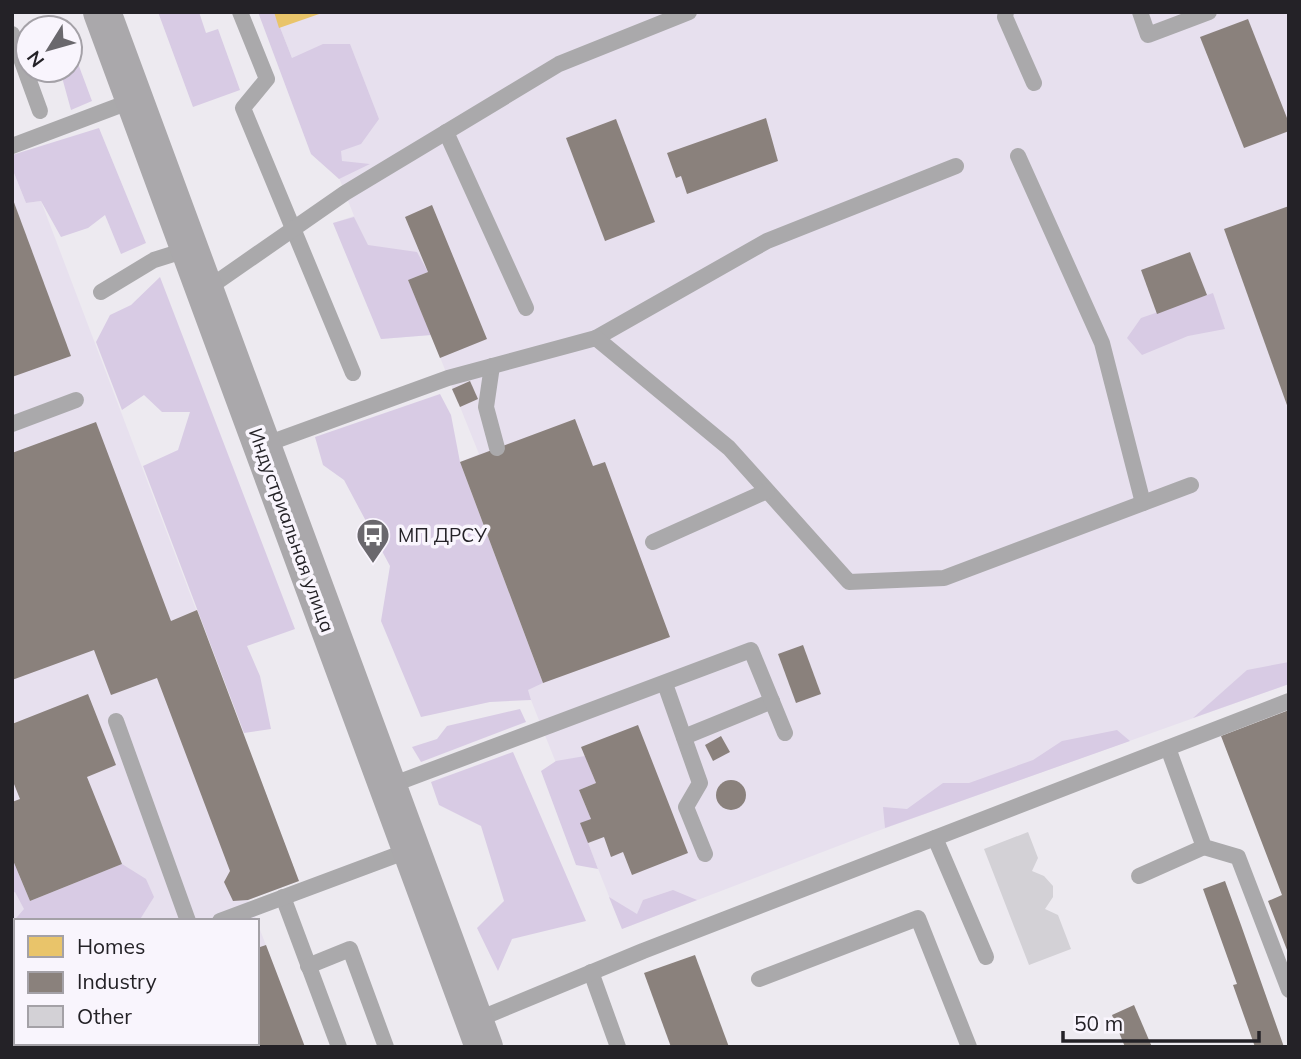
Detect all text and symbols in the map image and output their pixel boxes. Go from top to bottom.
north arrow [14,14,84,84]
text: N [22,46,49,72]
street label: Индустриальная улица [244,425,340,635]
bus stop icon: МП ДРСУ [354,516,392,565]
place label: МП ДРСУ [398,523,487,547]
legend [14,919,259,1045]
text: Homes [77,933,145,959]
text: Industry [77,968,157,994]
scale bar [1063,1000,1259,1044]
text: Other [77,1003,132,1029]
text: 50 m [1074,1010,1123,1036]

